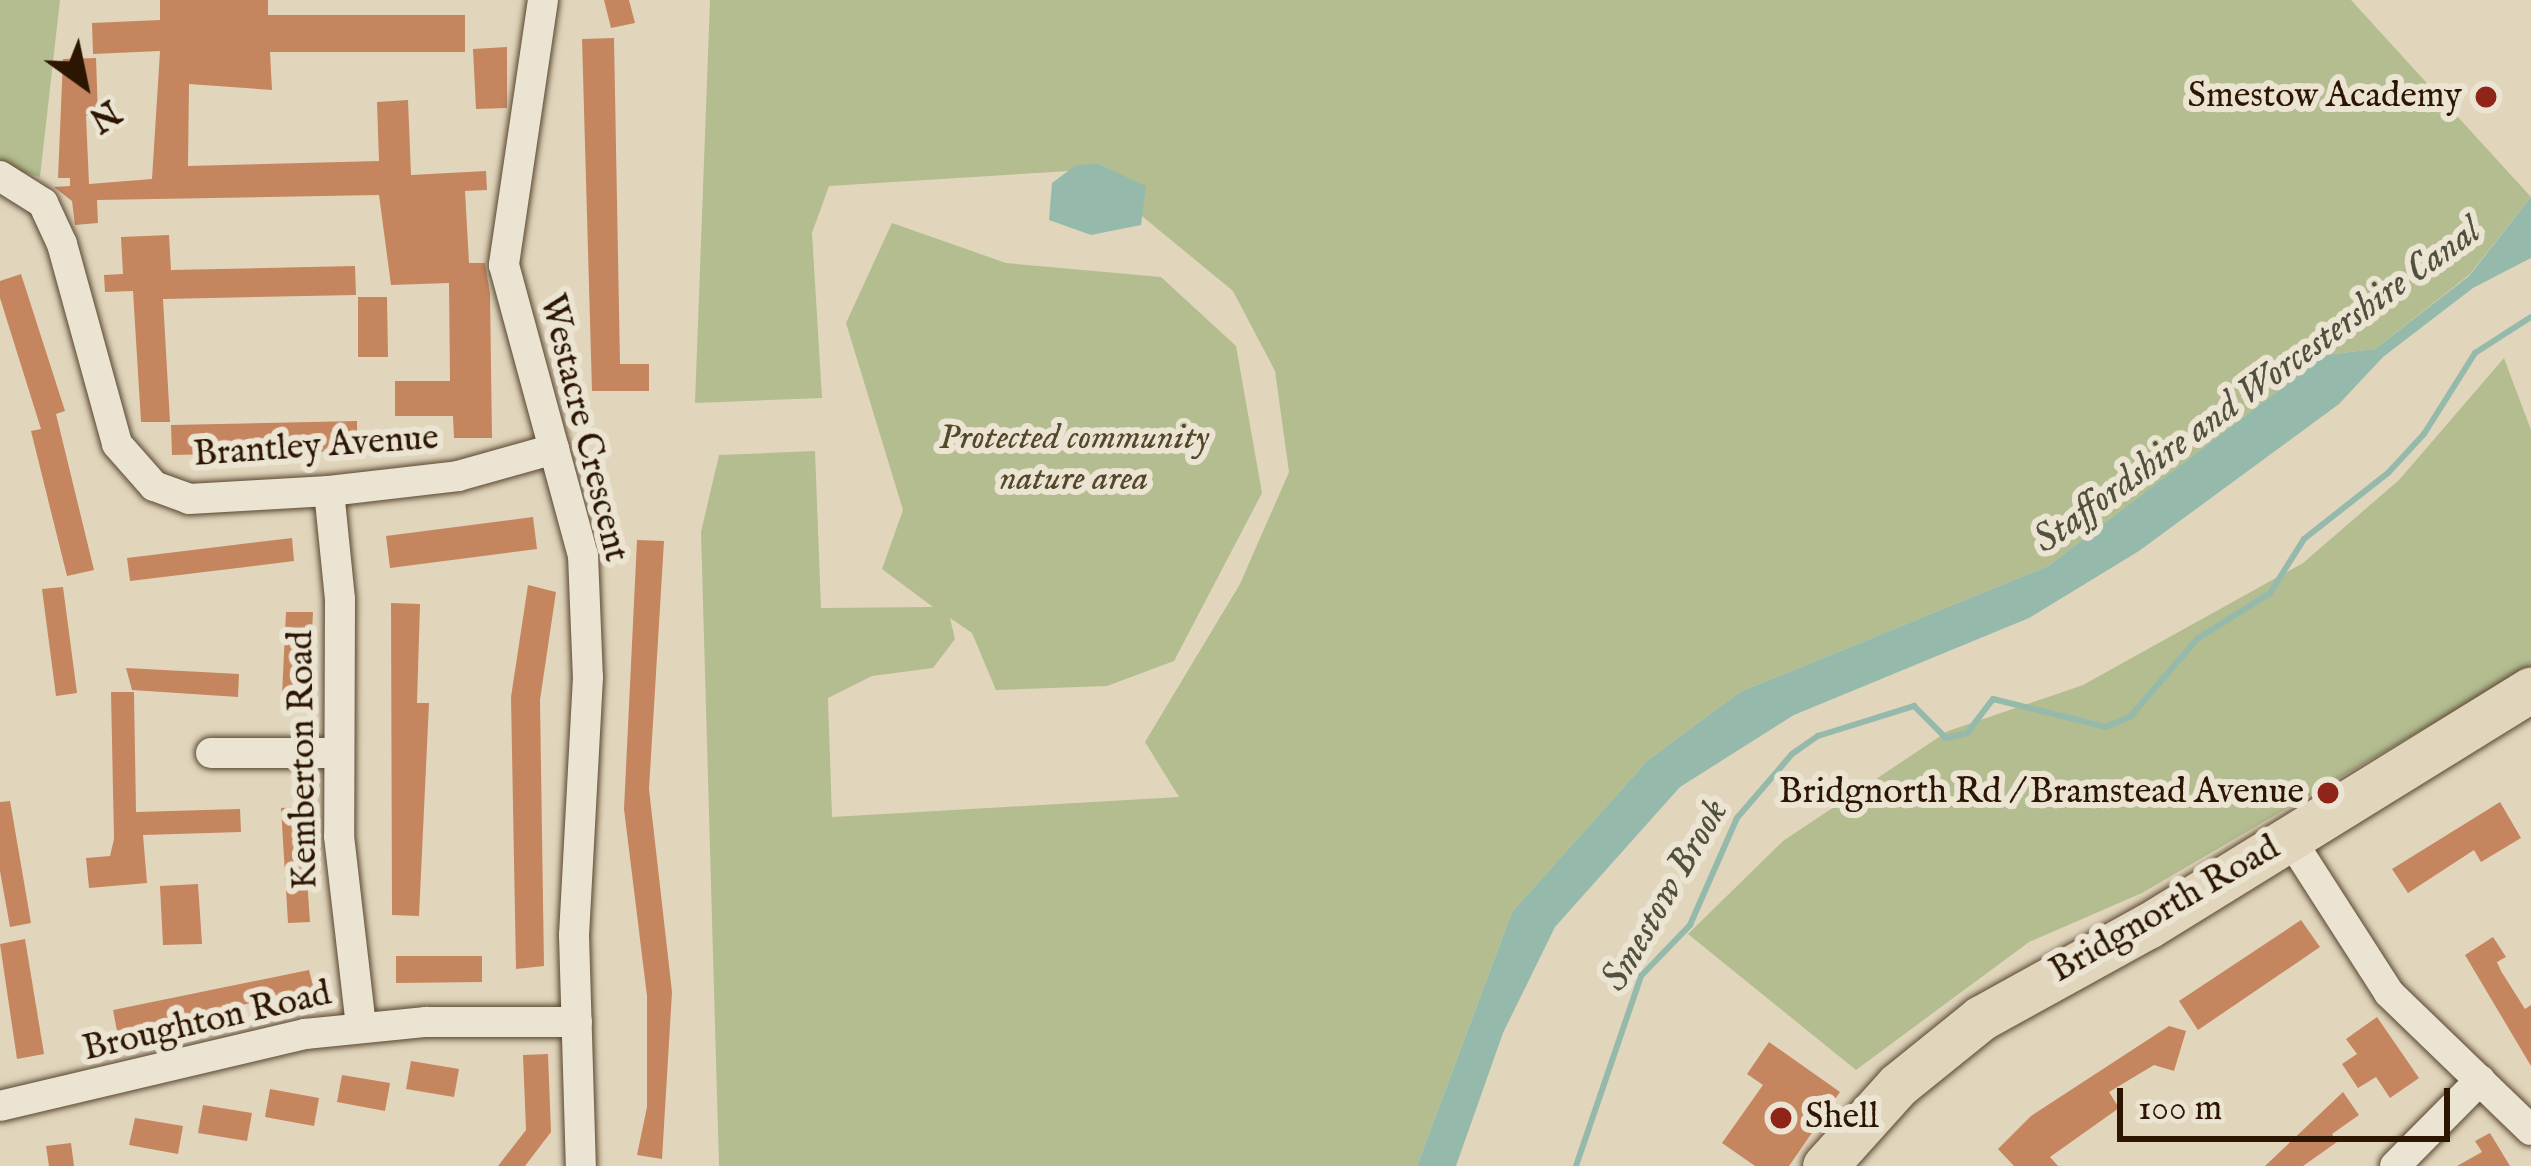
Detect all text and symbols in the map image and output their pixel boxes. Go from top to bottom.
north arrow [24,24,144,144]
place label: Smestow Academy [2188,75,2462,119]
marker: Smestow Academy [2473,84,2499,110]
text: N [80,89,127,140]
water label: Staffordshire and Worcestershire Canal [2025,209,2491,565]
street label: Westacre Crescent [529,290,637,566]
park label: Protected community nature area [939,416,1209,501]
street label: Brantley Avenue [192,417,440,477]
street label: Kemberton Road [280,630,328,890]
place label: Bridgnorth Rd / Bramstead Avenue [1779,771,2304,815]
marker: Bridgnorth Rd / Bramstead Avenue [2315,780,2341,806]
water label: Smestow Brook [1592,792,1740,1000]
street label: Bridgnorth Road [2043,827,2287,993]
street label: Broughton Road [79,972,335,1072]
scale bar [2123,1064,2456,1138]
text: 100 m [2138,1086,2222,1132]
place label: Shell [1805,1096,1879,1140]
marker: Shell [1768,1105,1794,1131]

